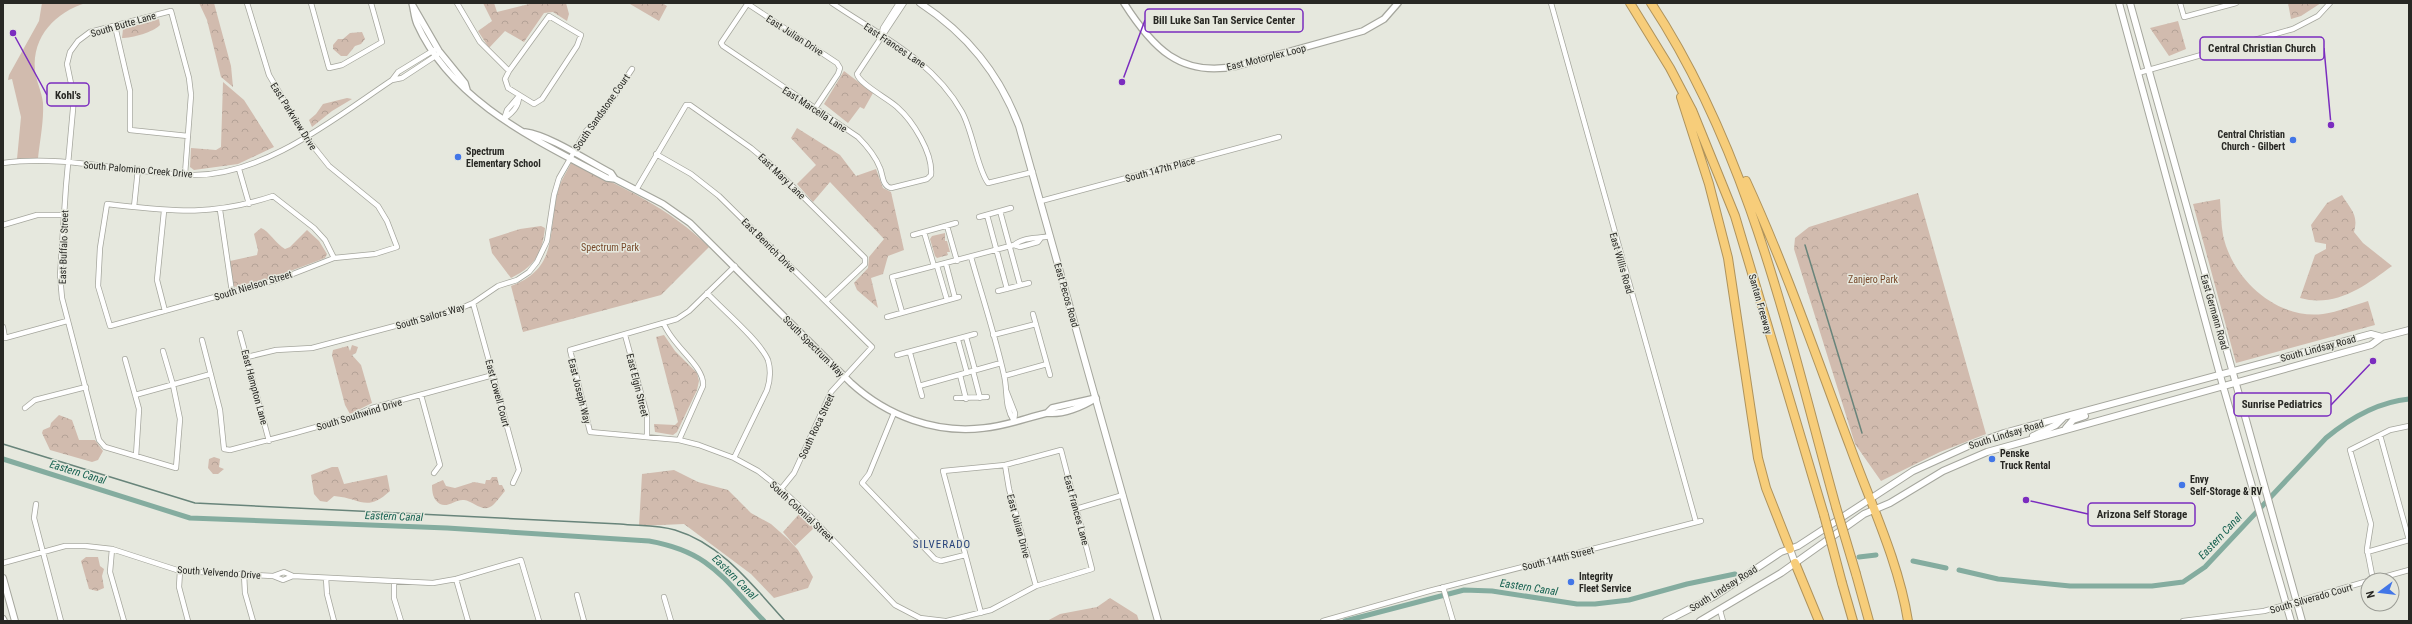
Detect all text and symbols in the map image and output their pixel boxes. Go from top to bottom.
callout: Bill Luke San Tan Service Center [1145,9,1303,32]
street label: South Butte Lane [89,10,157,39]
street label: East Julian Drive [764,13,826,58]
text: Bill Luke San Tan Service Center [1153,14,1295,27]
street label: East Frances Lane [862,21,928,70]
callout: Central Christian Church [2200,37,2324,60]
street label: East Motorplex Loop [1225,42,1307,73]
text: Central Christian Church [2208,42,2316,55]
street label: South Sandstone Court [571,72,632,153]
street label: East Parkview Drive [268,81,319,152]
callout: Kohl's [47,83,89,106]
street label: East Marcella Lane [780,84,849,135]
text: Kohl's [55,89,81,102]
place label: Central Christian Church - Gilbert [2218,129,2285,152]
marker: Central Christian Church - Gilbert [2288,135,2298,145]
place label: Spectrum Elementary School [466,146,541,169]
street label: East Mary Lane [756,151,807,202]
marker: Spectrum Elementary School [453,152,463,162]
street label: South 147th Place [1124,155,1197,184]
street label: South Palomino Creek Drive [83,159,193,180]
street label: East Buffalo Street [57,210,70,284]
street label: East Benrich Drive [739,216,798,275]
street label: East Willis Road [1608,231,1636,295]
park label: Spectrum Park [581,242,639,253]
street label: East Pecos Road [1052,262,1081,329]
street label: South Nielson Street [213,268,293,303]
street label: Santan Freeway [1747,273,1774,336]
street label: East Germann Road [2199,273,2231,351]
park label: Zanjero Park [1848,274,1898,285]
street label: South Sailors Way [395,301,466,332]
street label: South Spectrum Way [781,314,846,379]
street label: South Lindsay Road [2279,333,2357,364]
street label: East Hampton Lane [239,348,270,426]
street label: East Elgin Street [624,352,651,418]
street label: East Joseph Way [566,357,593,425]
street label: East Lowell Court [483,358,512,428]
street label: South Roca Street [797,392,836,461]
callout: Sunrise Pediatrics [2234,393,2331,416]
street label: South Southwind Drive [315,396,404,433]
text: Sunrise Pediatrics [2242,398,2322,411]
street label: South Lindsay Road [1967,418,2045,451]
place label: Penske Truck Rental [2000,448,2051,471]
marker: Penske Truck Rental [1987,454,1997,464]
water label: Eastern Canal [48,458,108,487]
street label: East Frances Lane [1062,474,1091,547]
place label: Envy Self-Storage & RV [2190,474,2262,497]
street label: South Colonial Street [768,479,836,544]
marker: Envy Self-Storage & RV [2177,480,2187,490]
street label: East Julian Drive [1005,493,1032,560]
callout: Arizona Self Storage [2088,503,2195,526]
text: Arizona Self Storage [2097,508,2187,521]
water label: Eastern Canal [365,509,424,524]
water label: Eastern Canal [2196,510,2245,562]
district label: SILVERADO [913,538,971,551]
street label: South 144th Street [1521,544,1595,573]
water label: Eastern Canal [709,552,760,603]
street label: South Lindsay Road [1687,563,1759,614]
street label: South Velvendo Drive [177,564,261,581]
place label: Integrity Fleet Service [1579,571,1631,594]
north arrow [2360,572,2400,612]
water label: Eastern Canal [1499,577,1559,599]
marker: Integrity Fleet Service [1566,577,1576,587]
street label: South Silverado Court [2269,581,2354,616]
text: N [2364,589,2378,599]

